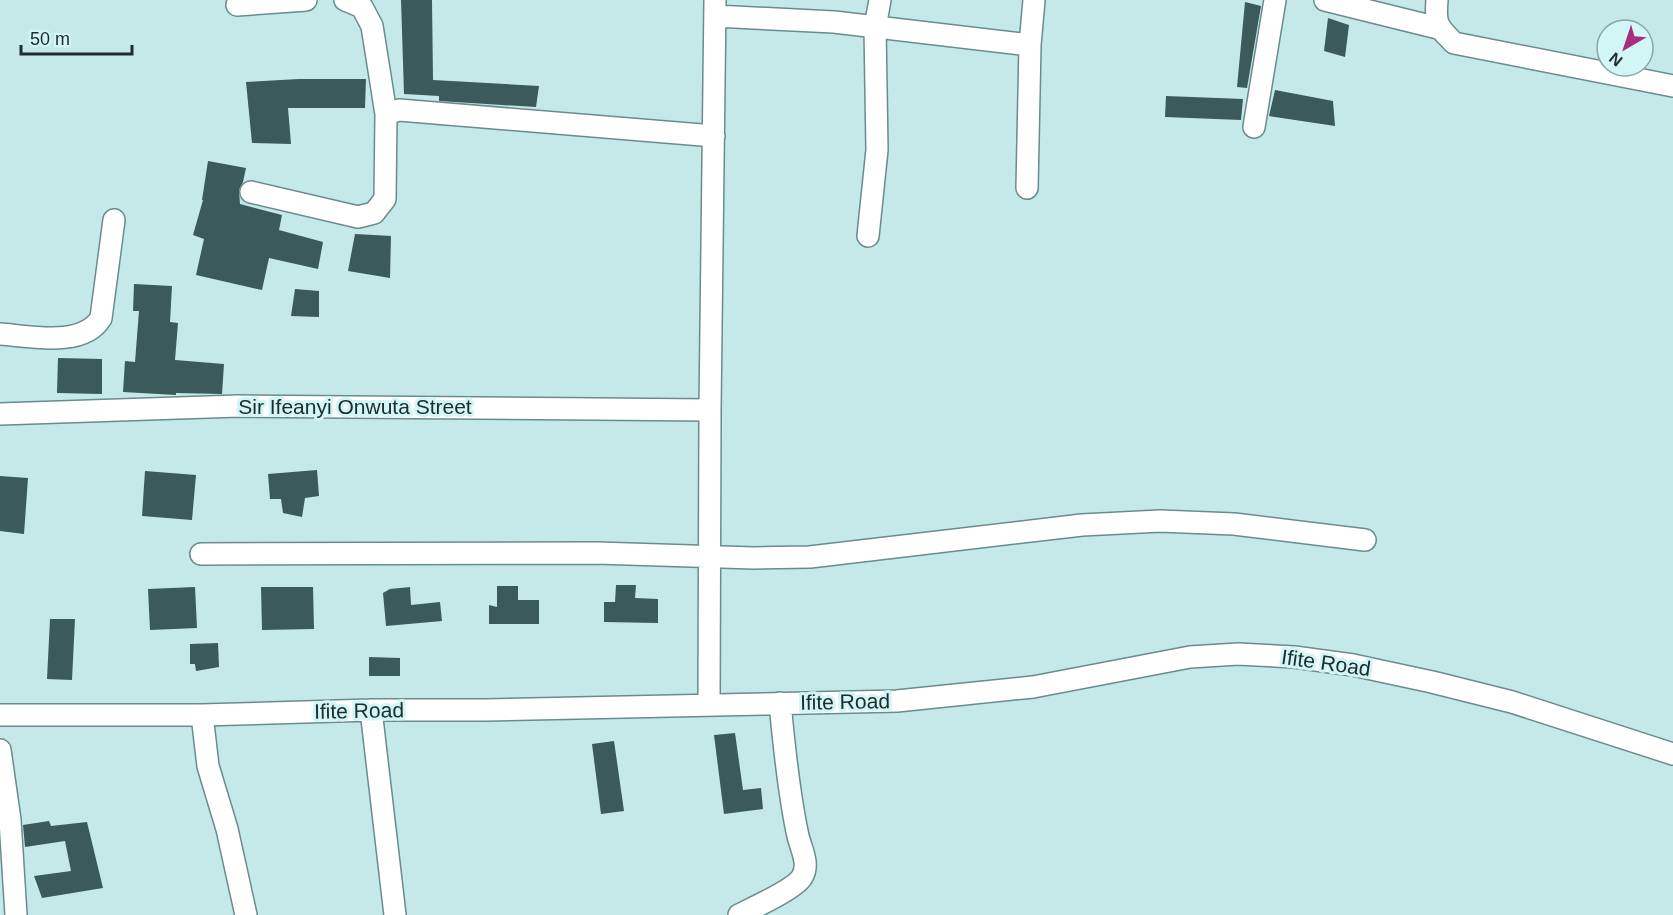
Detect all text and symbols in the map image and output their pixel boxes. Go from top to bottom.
scale bar [21,18,132,56]
north arrow [1595,18,1655,78]
text: 50 m [30,29,70,49]
text: N [1606,49,1626,70]
street label: Sir Ifeanyi Onwuta Street [238,395,472,418]
street label: Ifite Road [1280,645,1372,680]
street label: Ifite Road [800,689,890,714]
street label: Ifite Road [314,698,404,723]

